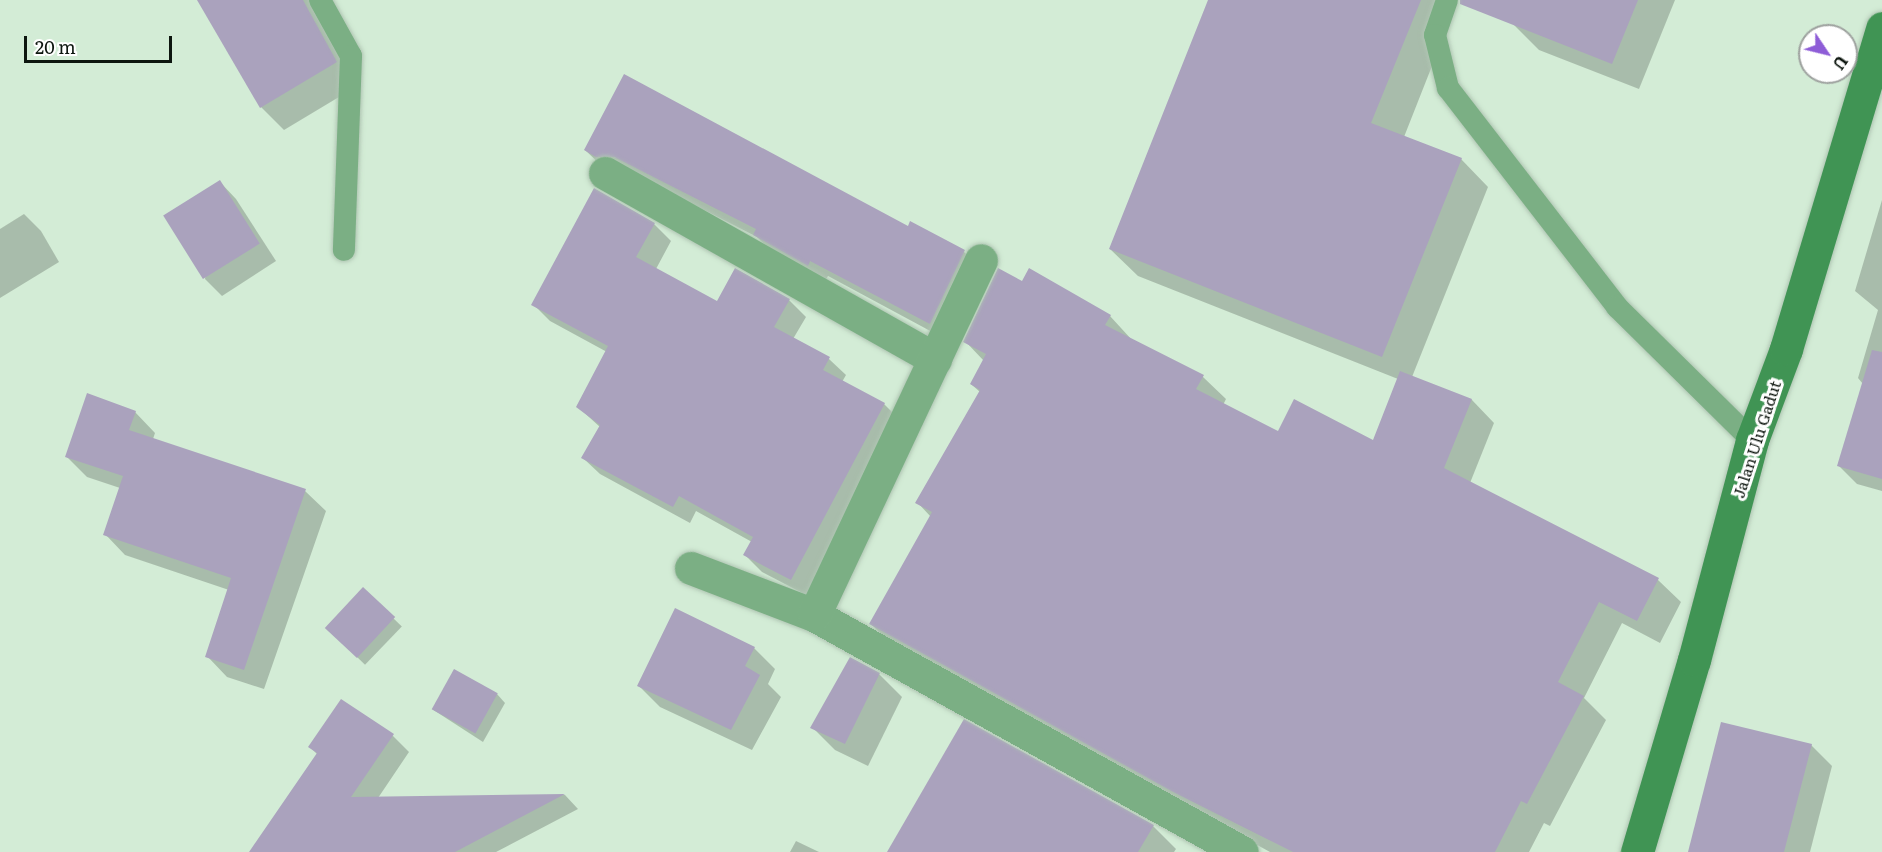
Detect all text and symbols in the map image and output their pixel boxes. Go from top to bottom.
scale bar [27,24,176,62]
north arrow [1798,24,1858,84]
text: 20 m [35,33,76,60]
text: U [1828,51,1855,75]
street label: Jalan Ulu Gadut [1728,378,1784,500]

